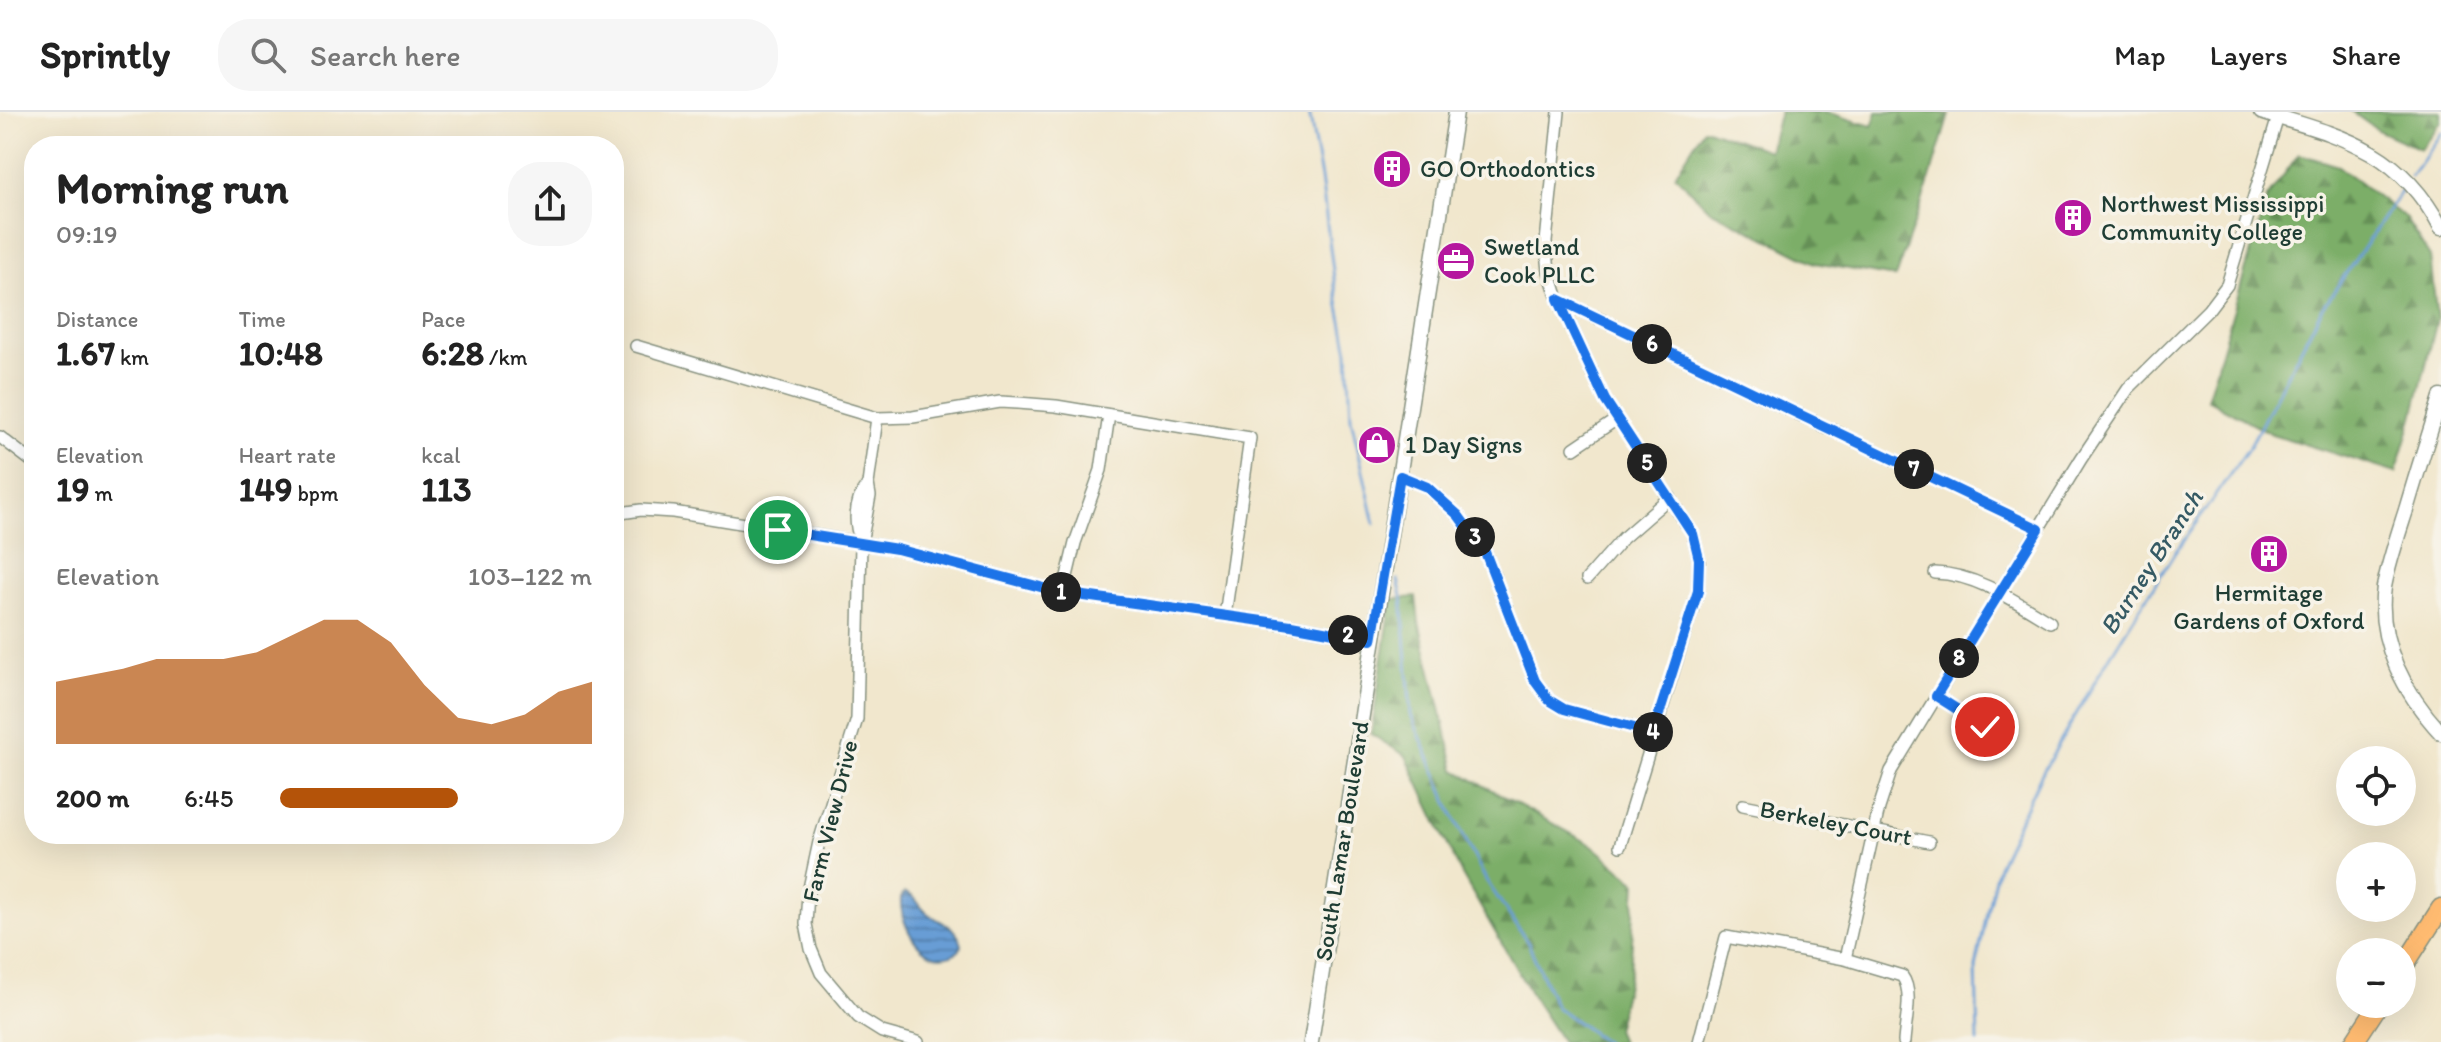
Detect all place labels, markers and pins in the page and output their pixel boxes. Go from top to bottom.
building icon: GO Orthodontics [1371,148,1413,190]
place label: GO Orthodontics [1420,154,1596,183]
place label: Northwest Mississippi Community College [2101,189,2324,246]
building icon: Northwest Mississippi Community College [2052,197,2094,239]
place label: Swetland Cook PLLC [1484,232,1595,289]
office icon: Swetland Cook PLLC [1435,240,1477,282]
pin: 6 [1632,324,1672,364]
shop icon: 1 Day Signs [1356,424,1398,466]
place label: 1 Day Signs [1405,430,1522,459]
pin: 5 [1627,443,1667,483]
pin: 7 [1894,449,1934,489]
pin [744,496,812,564]
pin: 3 [1455,517,1495,557]
building icon: Hermitage Gardens of Oxford [2248,533,2290,575]
pin: 1 [1041,572,1081,612]
place label: Hermitage Gardens of Oxford [2173,578,2365,635]
pin: 2 [1328,615,1368,655]
pin: 8 [1939,638,1979,678]
pin [1951,693,2019,761]
pin: 4 [1633,712,1673,752]

